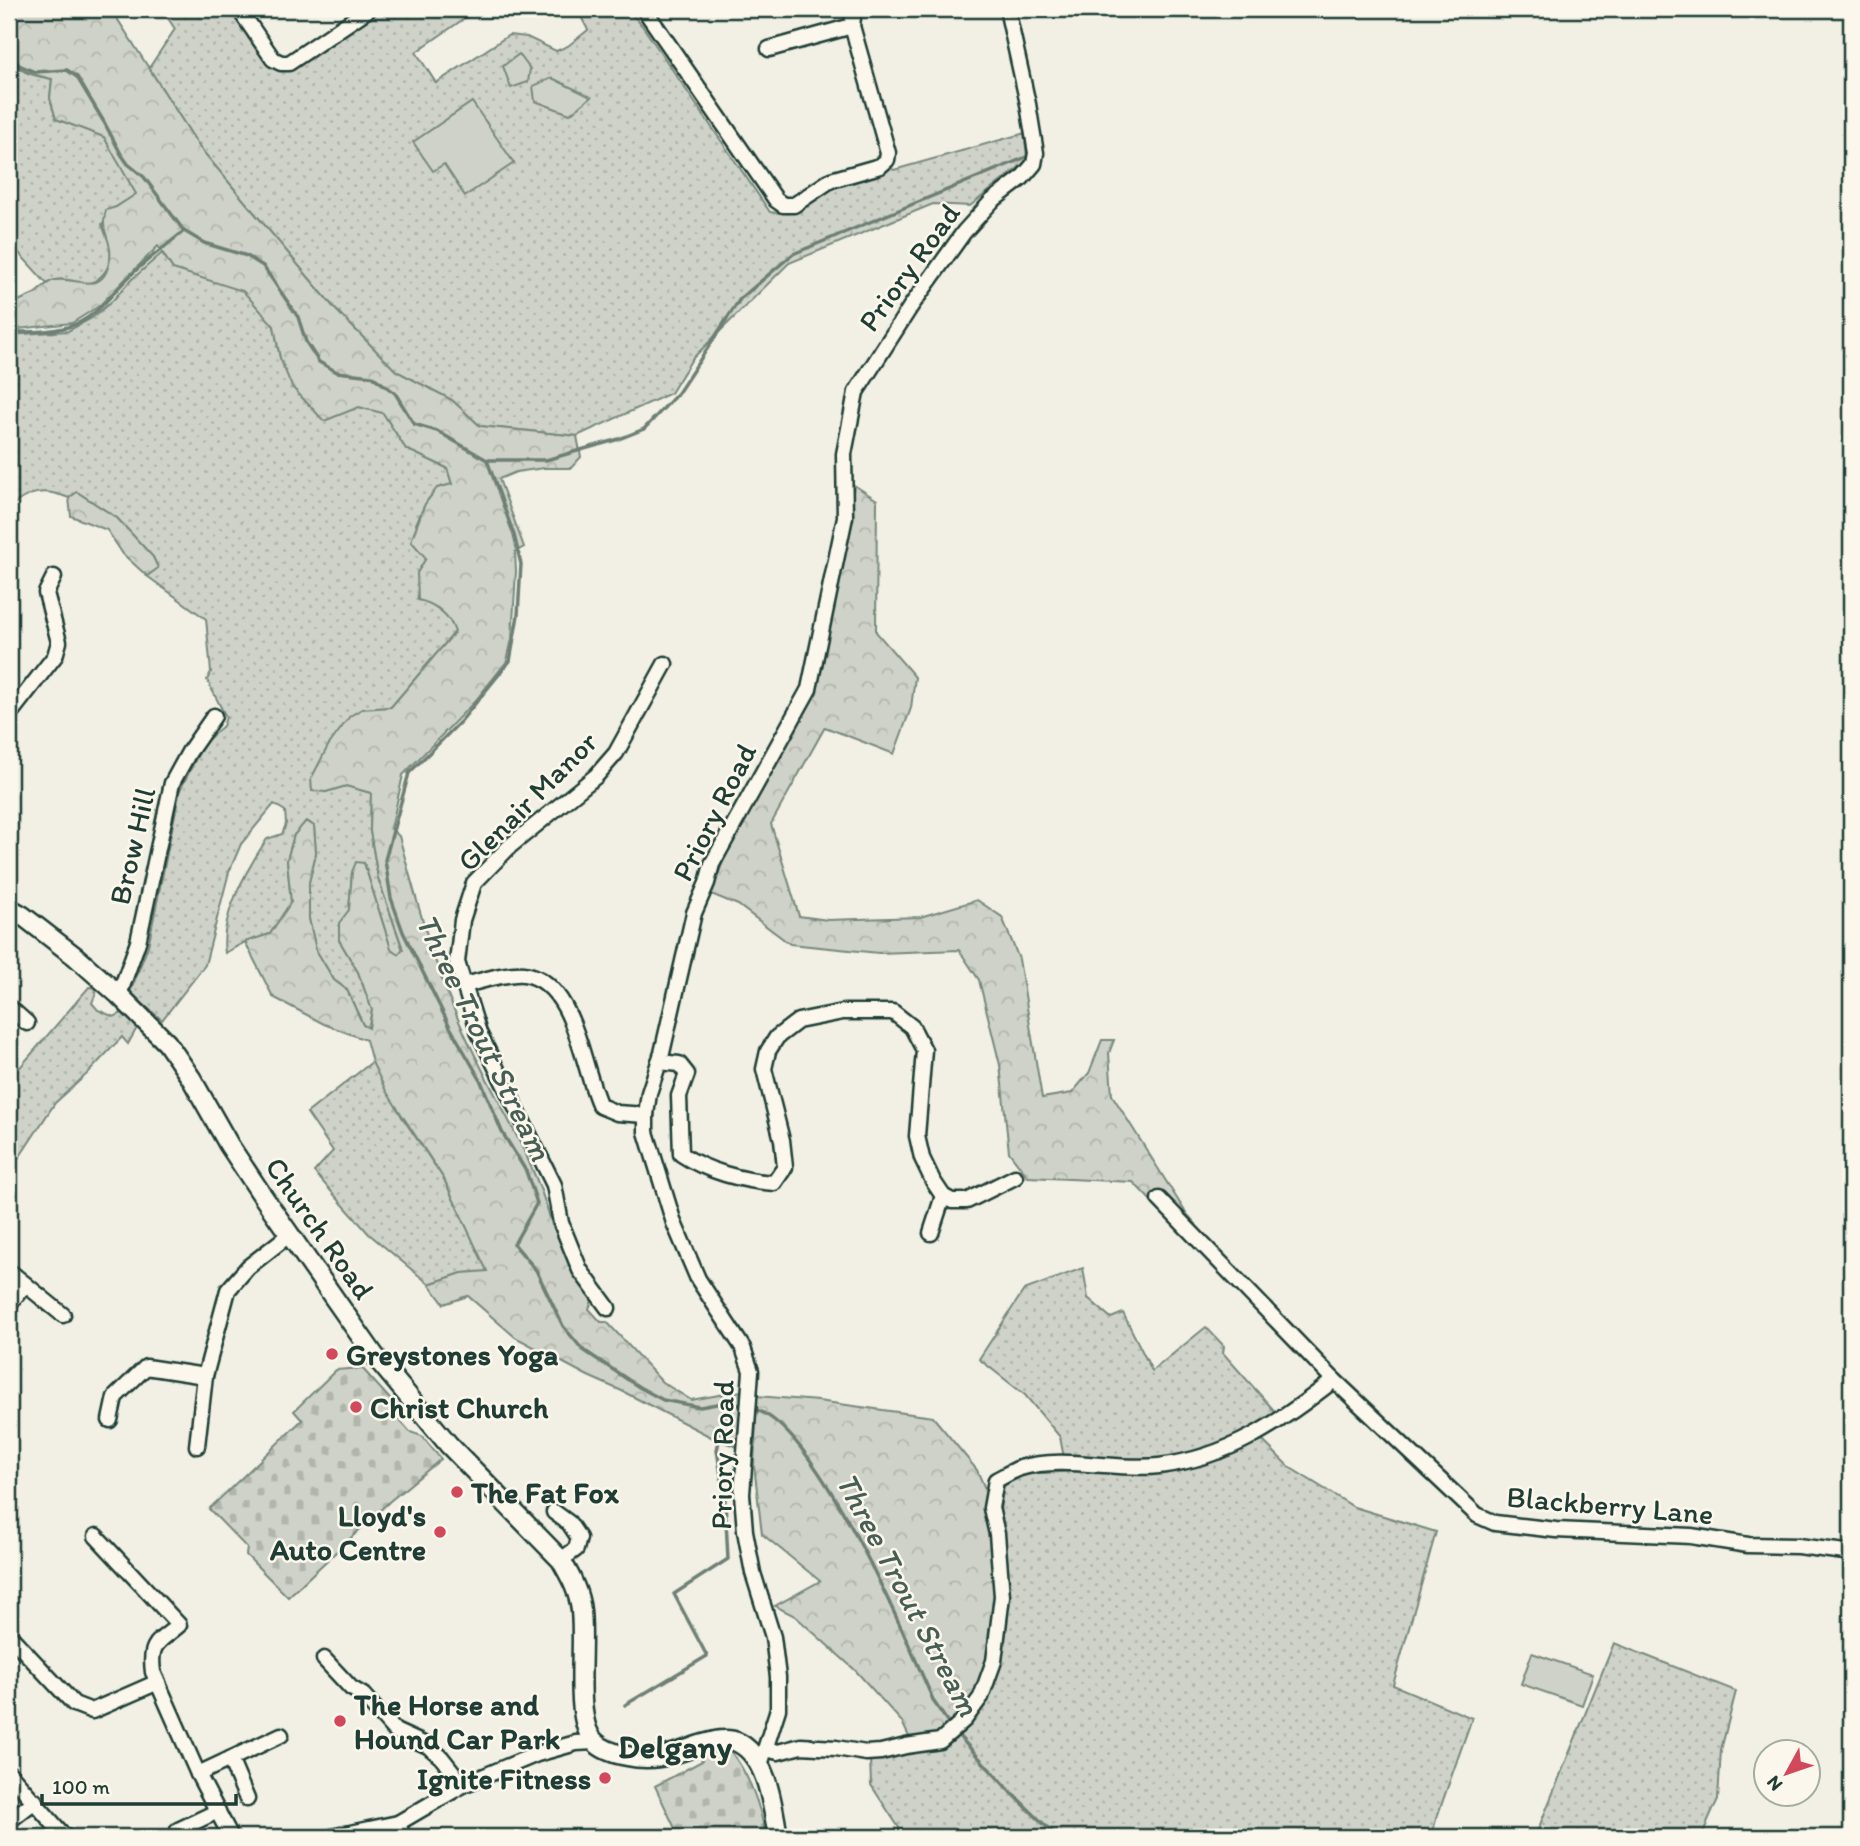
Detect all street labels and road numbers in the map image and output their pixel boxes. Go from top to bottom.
street label: Priory Road [850,195,968,338]
street label: Glenair Manor [449,723,605,879]
street label: Priory Road [664,736,765,887]
street label: Brow Hill [101,783,164,908]
street label: Church Road [257,1150,383,1306]
street label: Priory Road [702,1379,742,1530]
street label: Blackberry Lane [1505,1478,1715,1532]

